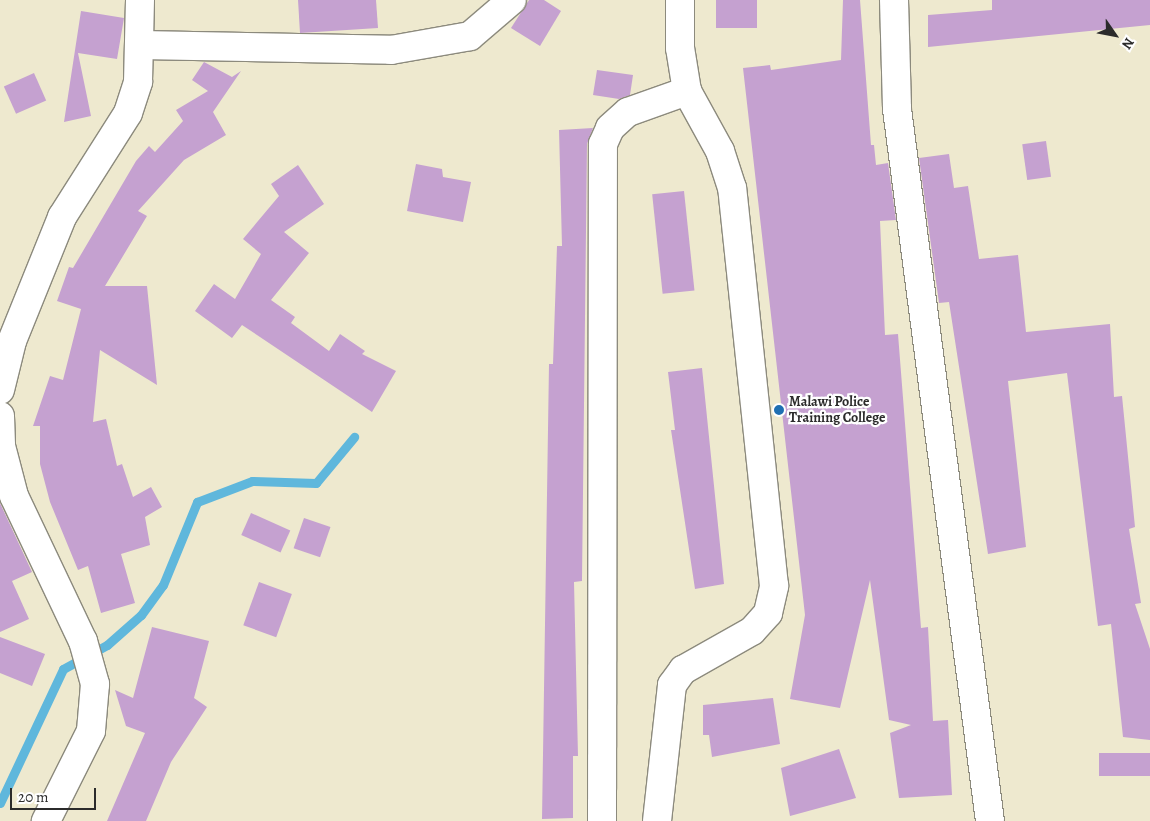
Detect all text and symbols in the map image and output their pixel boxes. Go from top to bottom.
north arrow [1090,10,1140,60]
text: N [1117,34,1139,53]
place label: Malawi Police Training College [789,394,886,427]
marker: Malawi Police Training College [773,404,785,416]
scale bar [12,778,99,810]
text: 20 m [18,787,49,807]

